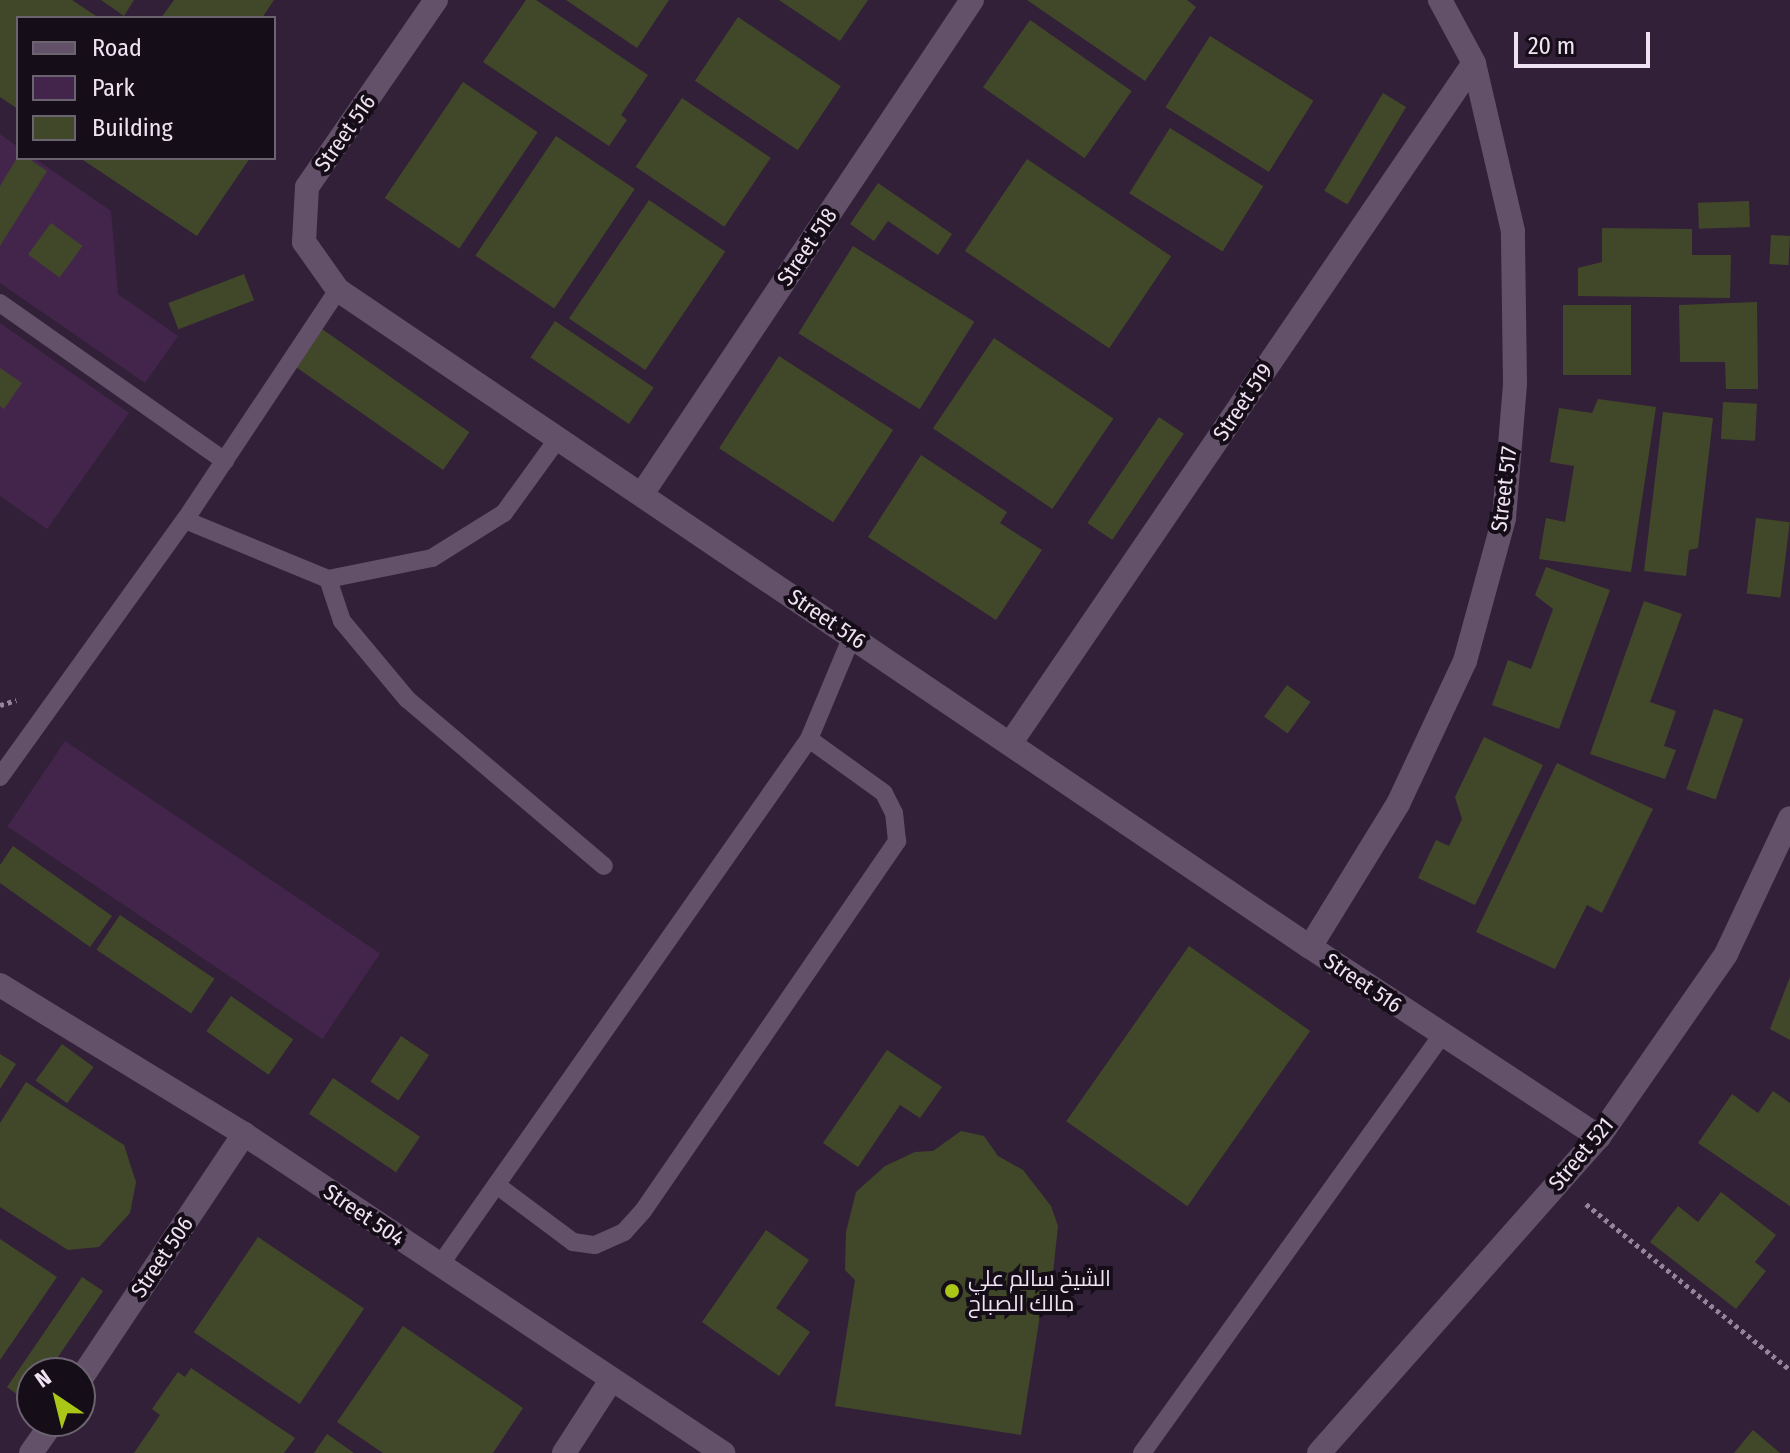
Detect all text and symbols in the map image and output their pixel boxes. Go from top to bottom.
legend [16,16,276,160]
scale bar [1518,16,1654,66]
text: 20 m [1528,32,1575,60]
text: Road [92,34,142,62]
text: Park [92,74,135,102]
street label: Street 516 [309,89,381,177]
text: Building [92,114,173,142]
street label: Street 518 [771,203,843,291]
street label: Street 519 [1208,358,1278,446]
street label: Street 517 [1486,445,1522,533]
street label: Street 516 [783,584,871,654]
street label: Street 516 [1319,948,1407,1018]
street label: Street 521 [1543,1112,1619,1196]
street label: Street 504 [319,1178,409,1252]
street label: Street 506 [125,1212,199,1302]
place label: الشيخ سالم علي مالك الصباح [968,1265,1111,1316]
marker: الشيخ سالم علي مالك الصباح [943,1282,961,1300]
north arrow [16,1357,96,1437]
text: N [30,1364,56,1393]

